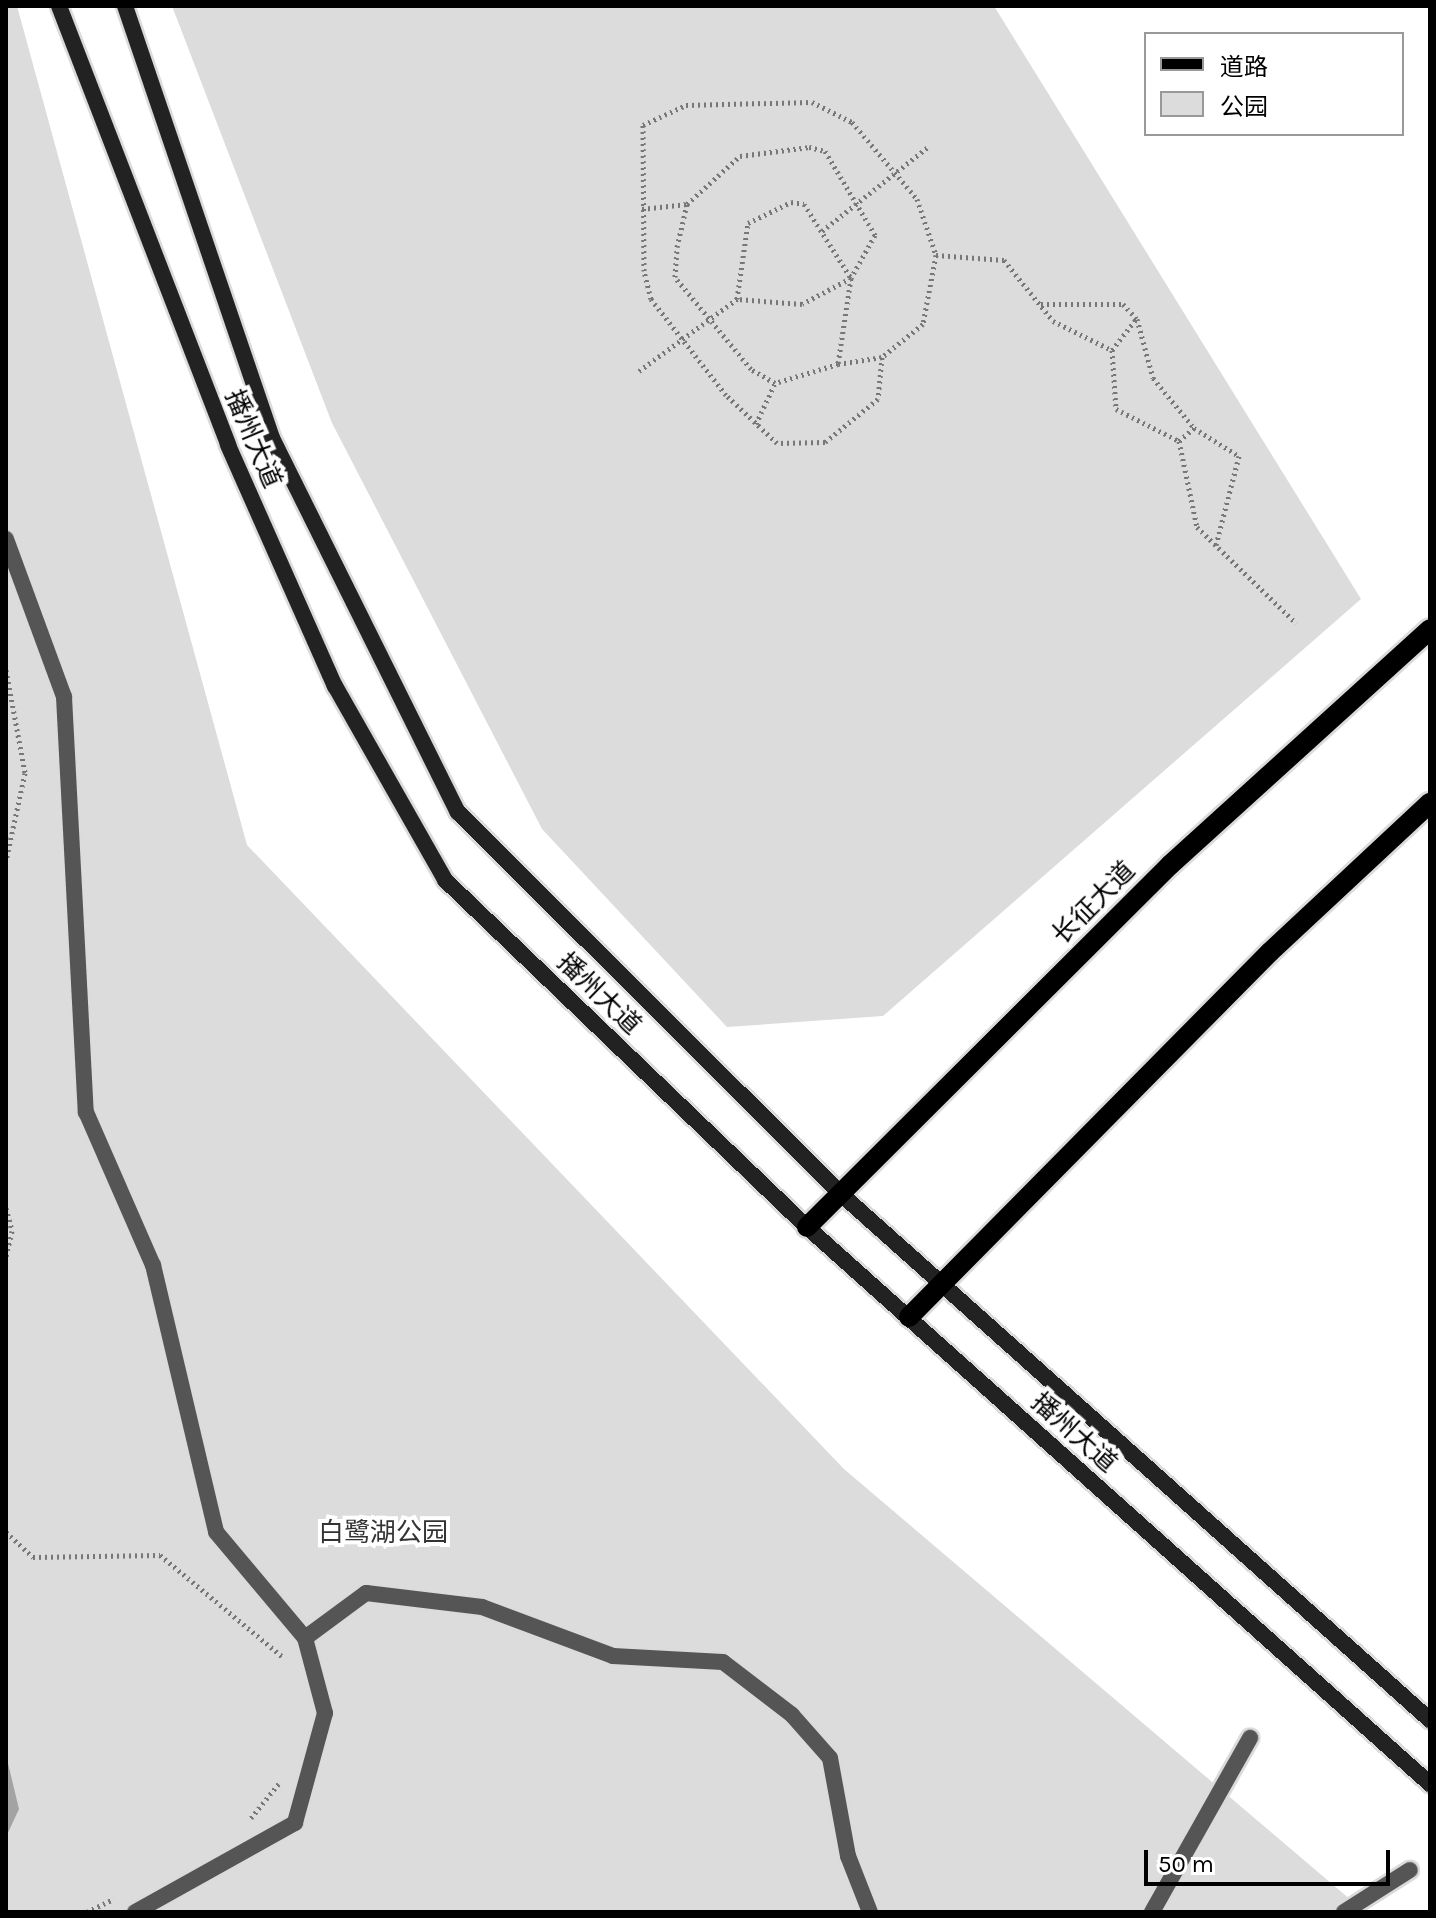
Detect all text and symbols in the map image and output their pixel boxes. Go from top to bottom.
legend [1144,32,1404,136]
text: 道路 [1220,53,1268,81]
text: 公园 [1220,93,1268,121]
street label: 播州大道 [218,385,288,493]
street label: 长征大道 [1046,855,1142,951]
street label: 播州大道 [551,947,647,1041]
street label: 播州大道 [1025,1387,1123,1479]
park label: 白鹭湖公园 [318,1517,448,1549]
scale bar [1148,1834,1394,1884]
text: 50 m [1158,1850,1214,1878]

